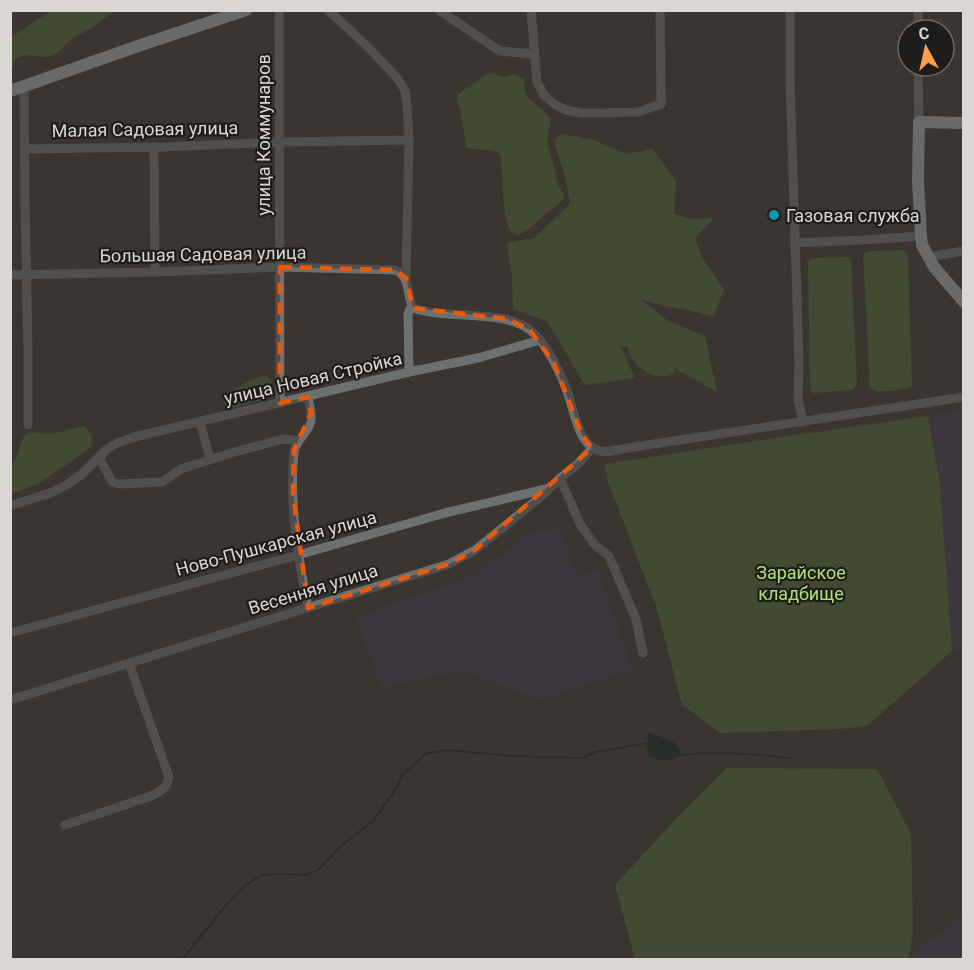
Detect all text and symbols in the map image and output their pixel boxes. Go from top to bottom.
north arrow [896,18,956,78]
text: С [917,24,930,44]
street label: улица Коммунаров [253,54,274,216]
street label: Малая Садовая улица [52,117,238,141]
place label: Газовая служба [786,205,920,226]
marker: Газовая служба [767,208,781,222]
street label: Большая Садовая улица [99,242,307,266]
street label: улица Новая Стройка [222,347,404,409]
street label: Ново-Пушкарская улица [173,506,379,580]
street label: Весенняя улица [246,559,380,619]
park label: Зарайское кладбище [756,562,846,604]

